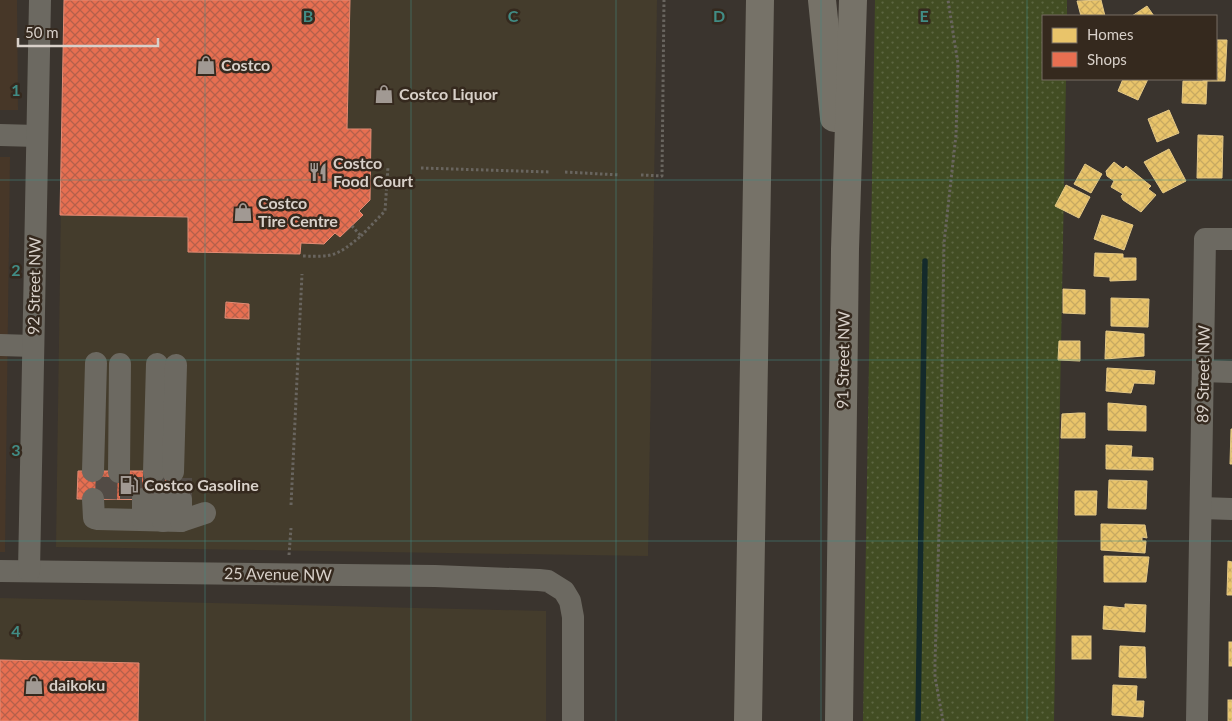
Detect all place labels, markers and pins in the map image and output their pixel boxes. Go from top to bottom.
shop icon: Costco [195,54,217,76]
place label: Costco [221,55,270,74]
shop icon: Costco Liquor [373,83,395,105]
place label: Costco Liquor [399,84,498,103]
place label: Costco Food Court [333,153,413,190]
restaurant icon: Costco Food Court [307,161,329,183]
place label: Costco Tire Centre [258,193,338,230]
shop icon: Costco Tire Centre [232,201,254,223]
fuel station icon: Costco Gasoline [118,474,140,496]
place label: Costco Gasoline [144,475,259,494]
shop icon: daikoku [23,674,45,696]
place label: daikoku [49,675,105,694]

